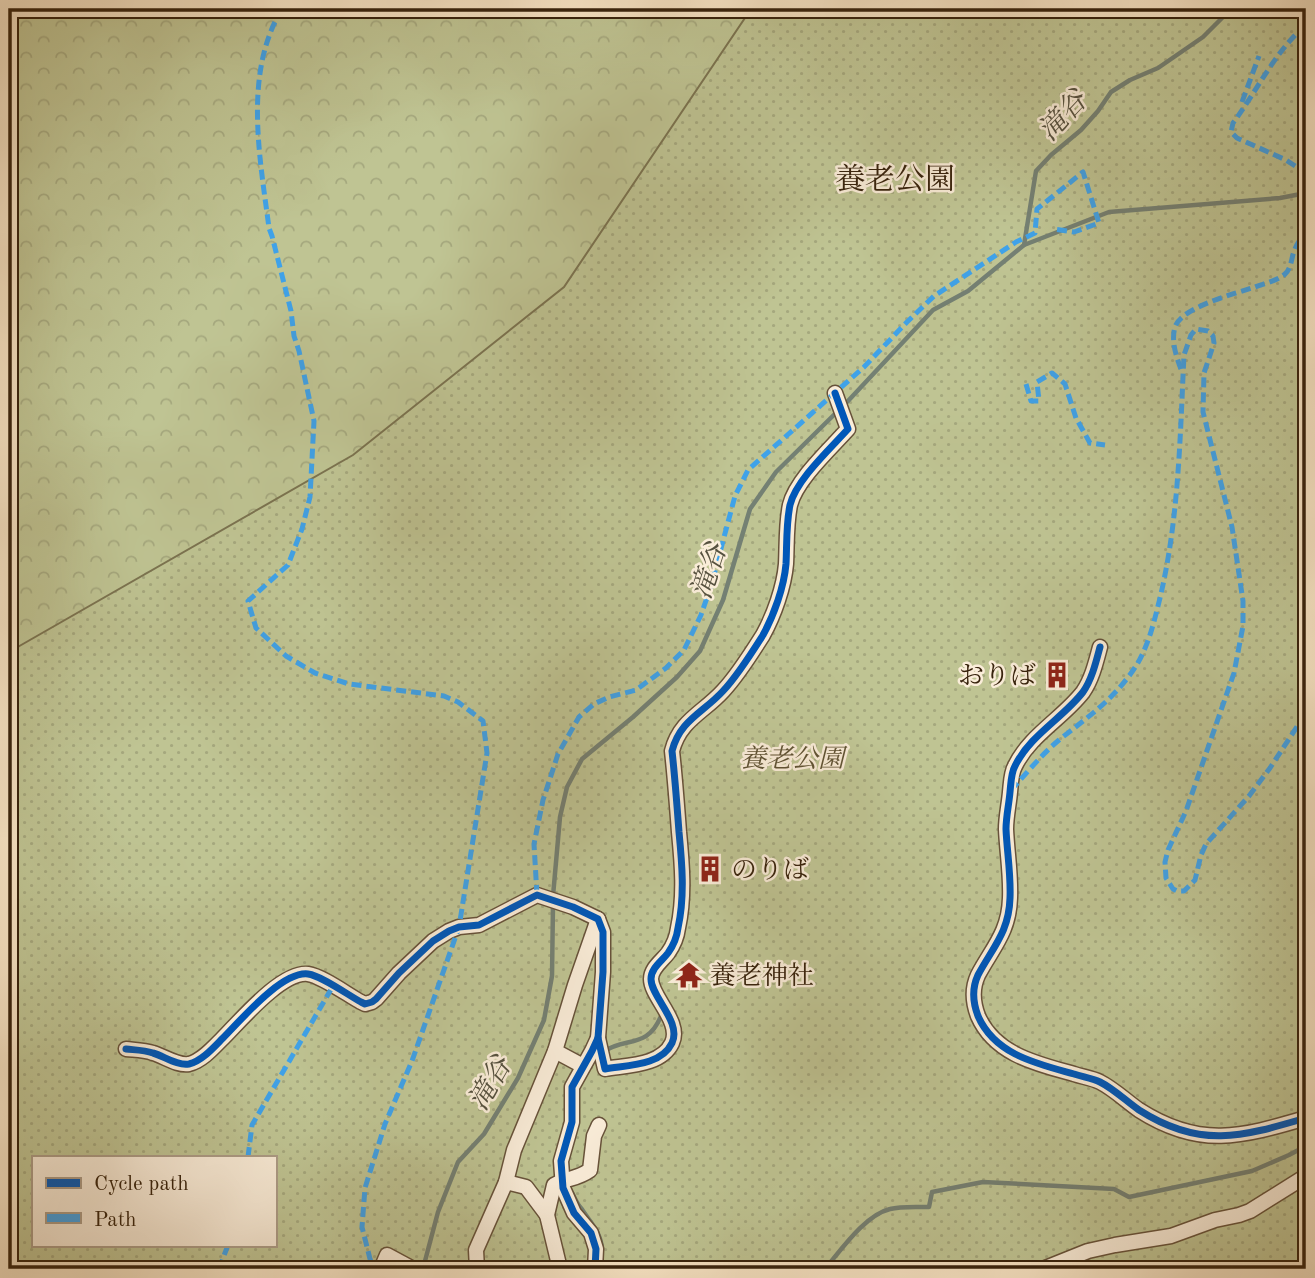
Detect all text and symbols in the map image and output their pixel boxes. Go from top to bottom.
water label: 滝谷 [1033,84,1095,147]
district label: 養老公園 [835,163,955,196]
water label: 滝谷 [686,538,733,603]
building icon: おりば [1042,660,1072,690]
place label: おりば [958,662,1036,690]
park label: 養老公園 [740,745,848,773]
building icon: のりば [695,854,725,884]
place label: のりば [731,856,809,884]
temple icon: 養老神社 [674,960,704,990]
place label: 養老神社 [710,961,814,990]
water label: 滝谷 [463,1050,519,1116]
legend [32,1156,276,1246]
text: Cycle path [94,1174,189,1195]
text: Path [94,1210,137,1231]

